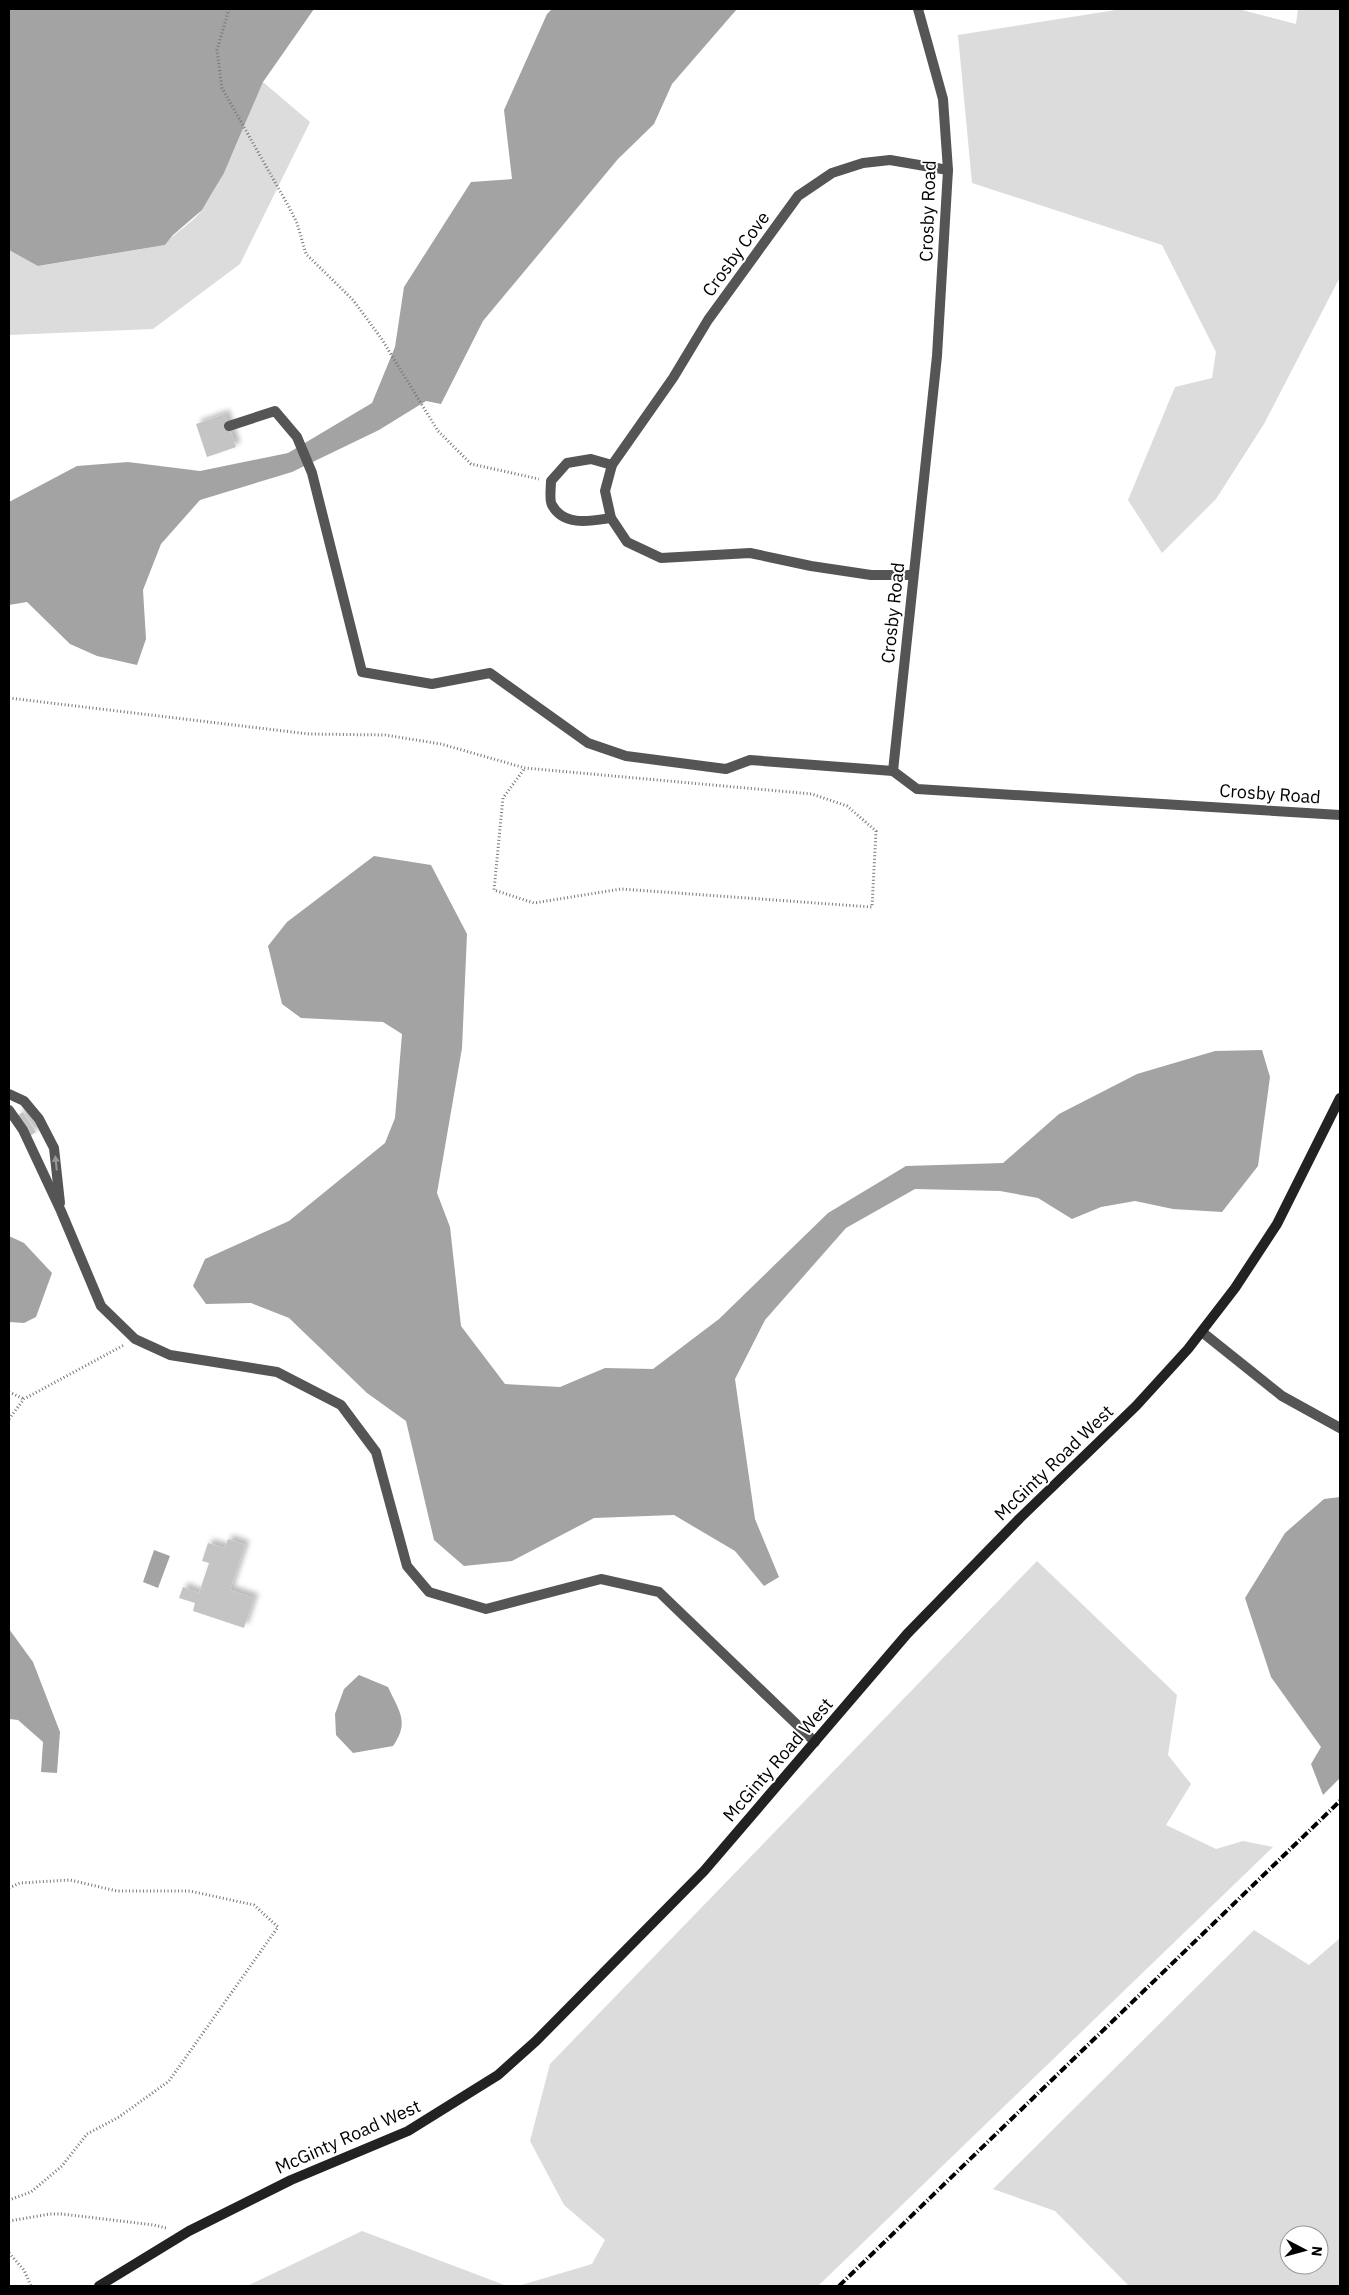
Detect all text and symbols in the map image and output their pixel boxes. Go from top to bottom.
street label: Crosby Road [914,160,941,262]
street label: Crosby Cove [697,206,774,301]
street label: Crosby Road [876,561,909,665]
street label: Crosby Road [1219,778,1321,809]
one-way arrow [51,1154,59,1170]
street label: McGinty Road West [989,1400,1118,1525]
street label: McGinty Road West [718,1693,838,1826]
street label: McGinty Road West [272,2094,424,2179]
north arrow [1279,2225,1329,2275]
text: N [1307,2245,1326,2257]

